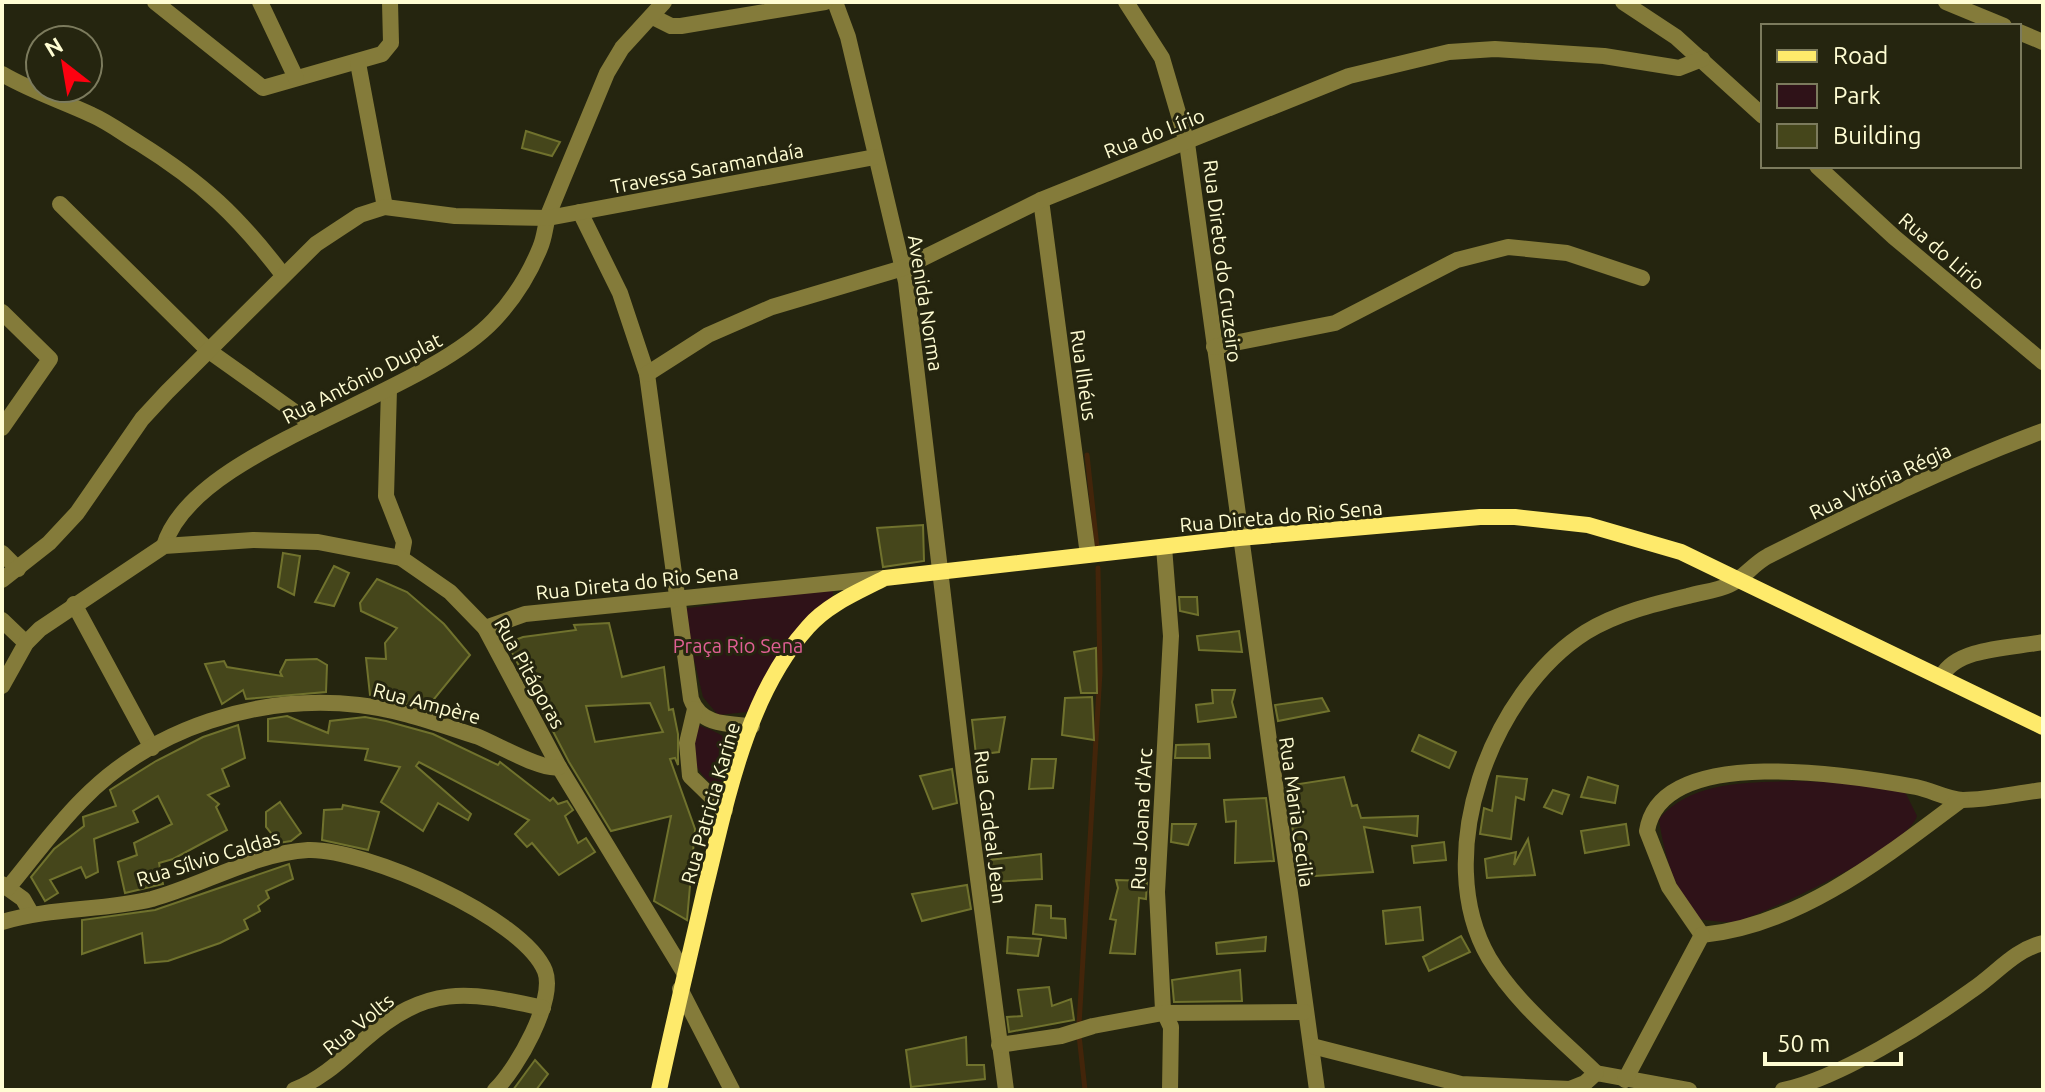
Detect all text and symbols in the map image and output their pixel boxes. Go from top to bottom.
north arrow [24,24,104,104]
legend [1761,24,2021,168]
text: N [40,31,67,61]
text: Road [1833,42,1888,69]
text: Park [1833,82,1881,109]
street label: Rua do Lírio [1100,103,1208,163]
text: Building [1833,122,1921,149]
street label: Travessa Saramandaía [609,138,805,198]
street label: Rua Direto do Cruzeiro [1199,158,1247,364]
street label: Rua do Lirio [1894,208,1990,294]
street label: Avenida Norma [904,233,948,373]
street label: Rua Antônio Duplat [278,328,446,428]
street label: Rua Ilhéus [1066,328,1102,422]
street label: Rua Vitória Régia [1805,438,1955,524]
street label: Rua Direta do Rio Sena [1178,496,1384,536]
street label: Rua Direta do Rio Sena [534,560,740,604]
street label: Rua Pitágoras [490,613,570,733]
park label: Praça Rio Sena [673,634,803,657]
street label: Rua Ampère [371,678,483,728]
street label: Rua Patricia Karine [676,719,744,887]
street label: Rua Maria Cecilia [1275,735,1319,889]
street label: Rua Joana d'Arc [1126,748,1156,890]
street label: Rua Cardeal Jean [970,749,1012,905]
street label: Rua Sílvio Caldas [134,825,282,891]
street label: Rua Volts [318,989,398,1059]
scale bar [1765,1016,1901,1066]
text: 50 m [1777,1030,1830,1057]

